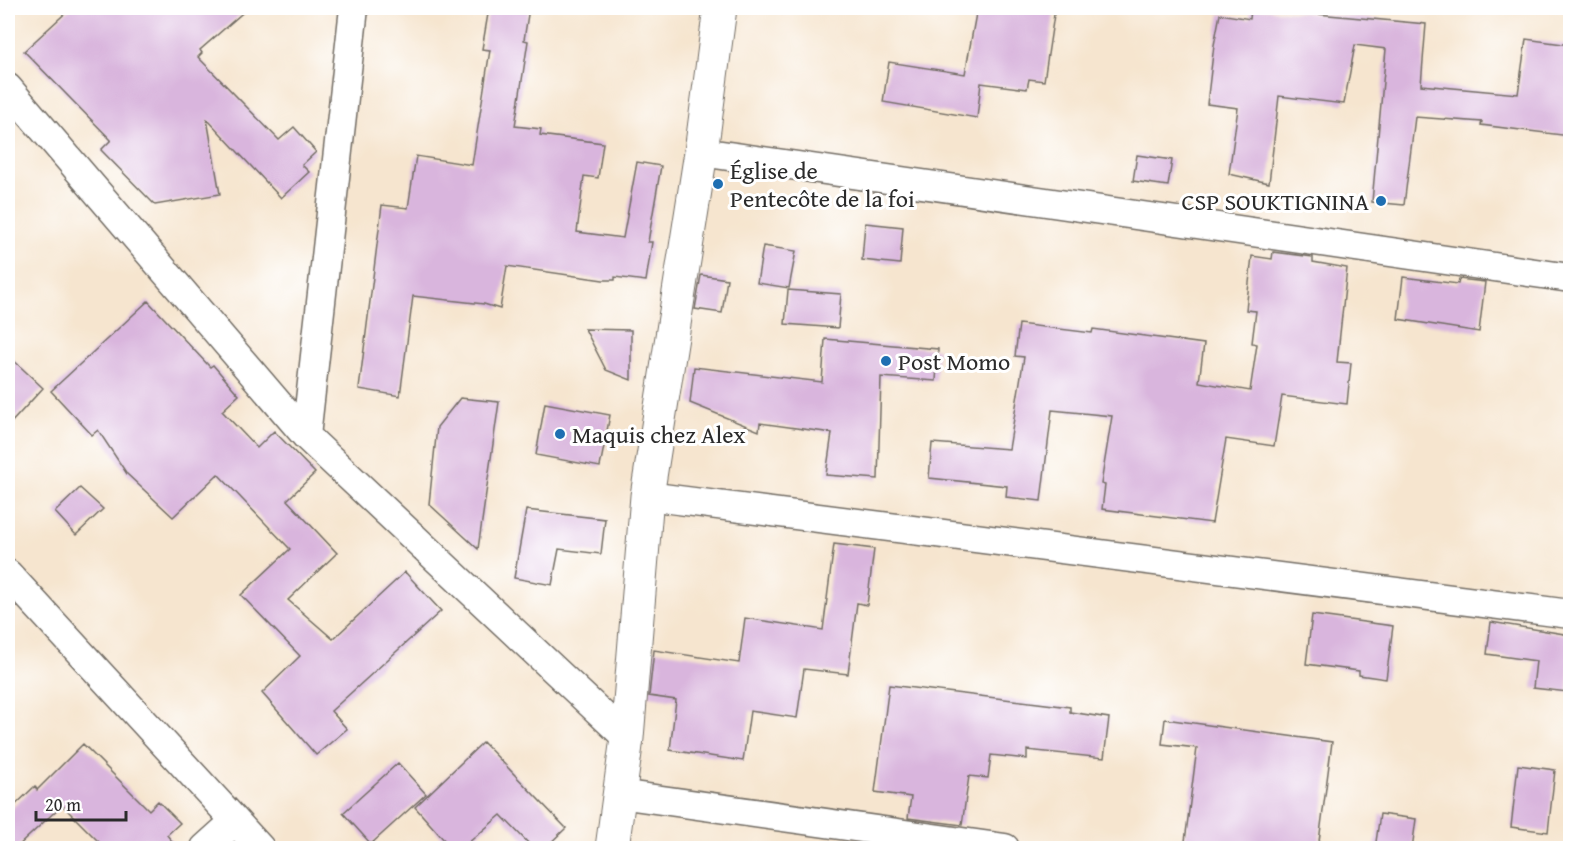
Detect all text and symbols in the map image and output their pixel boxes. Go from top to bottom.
place label: Église de Pentecôte de la foi [730,153,915,216]
marker: Église de Pentecôte de la foi [711,177,725,191]
place label: CSP SOUKTIGNINA [1181,184,1369,219]
marker: CSP SOUKTIGNINA [1374,194,1388,208]
place label: Post Momo [898,344,1010,379]
marker: Post Momo [879,354,893,368]
place label: Maquis chez Alex [572,417,746,452]
marker: Maquis chez Alex [553,427,567,441]
scale bar [36,784,126,822]
text: 20 m [45,791,81,818]

